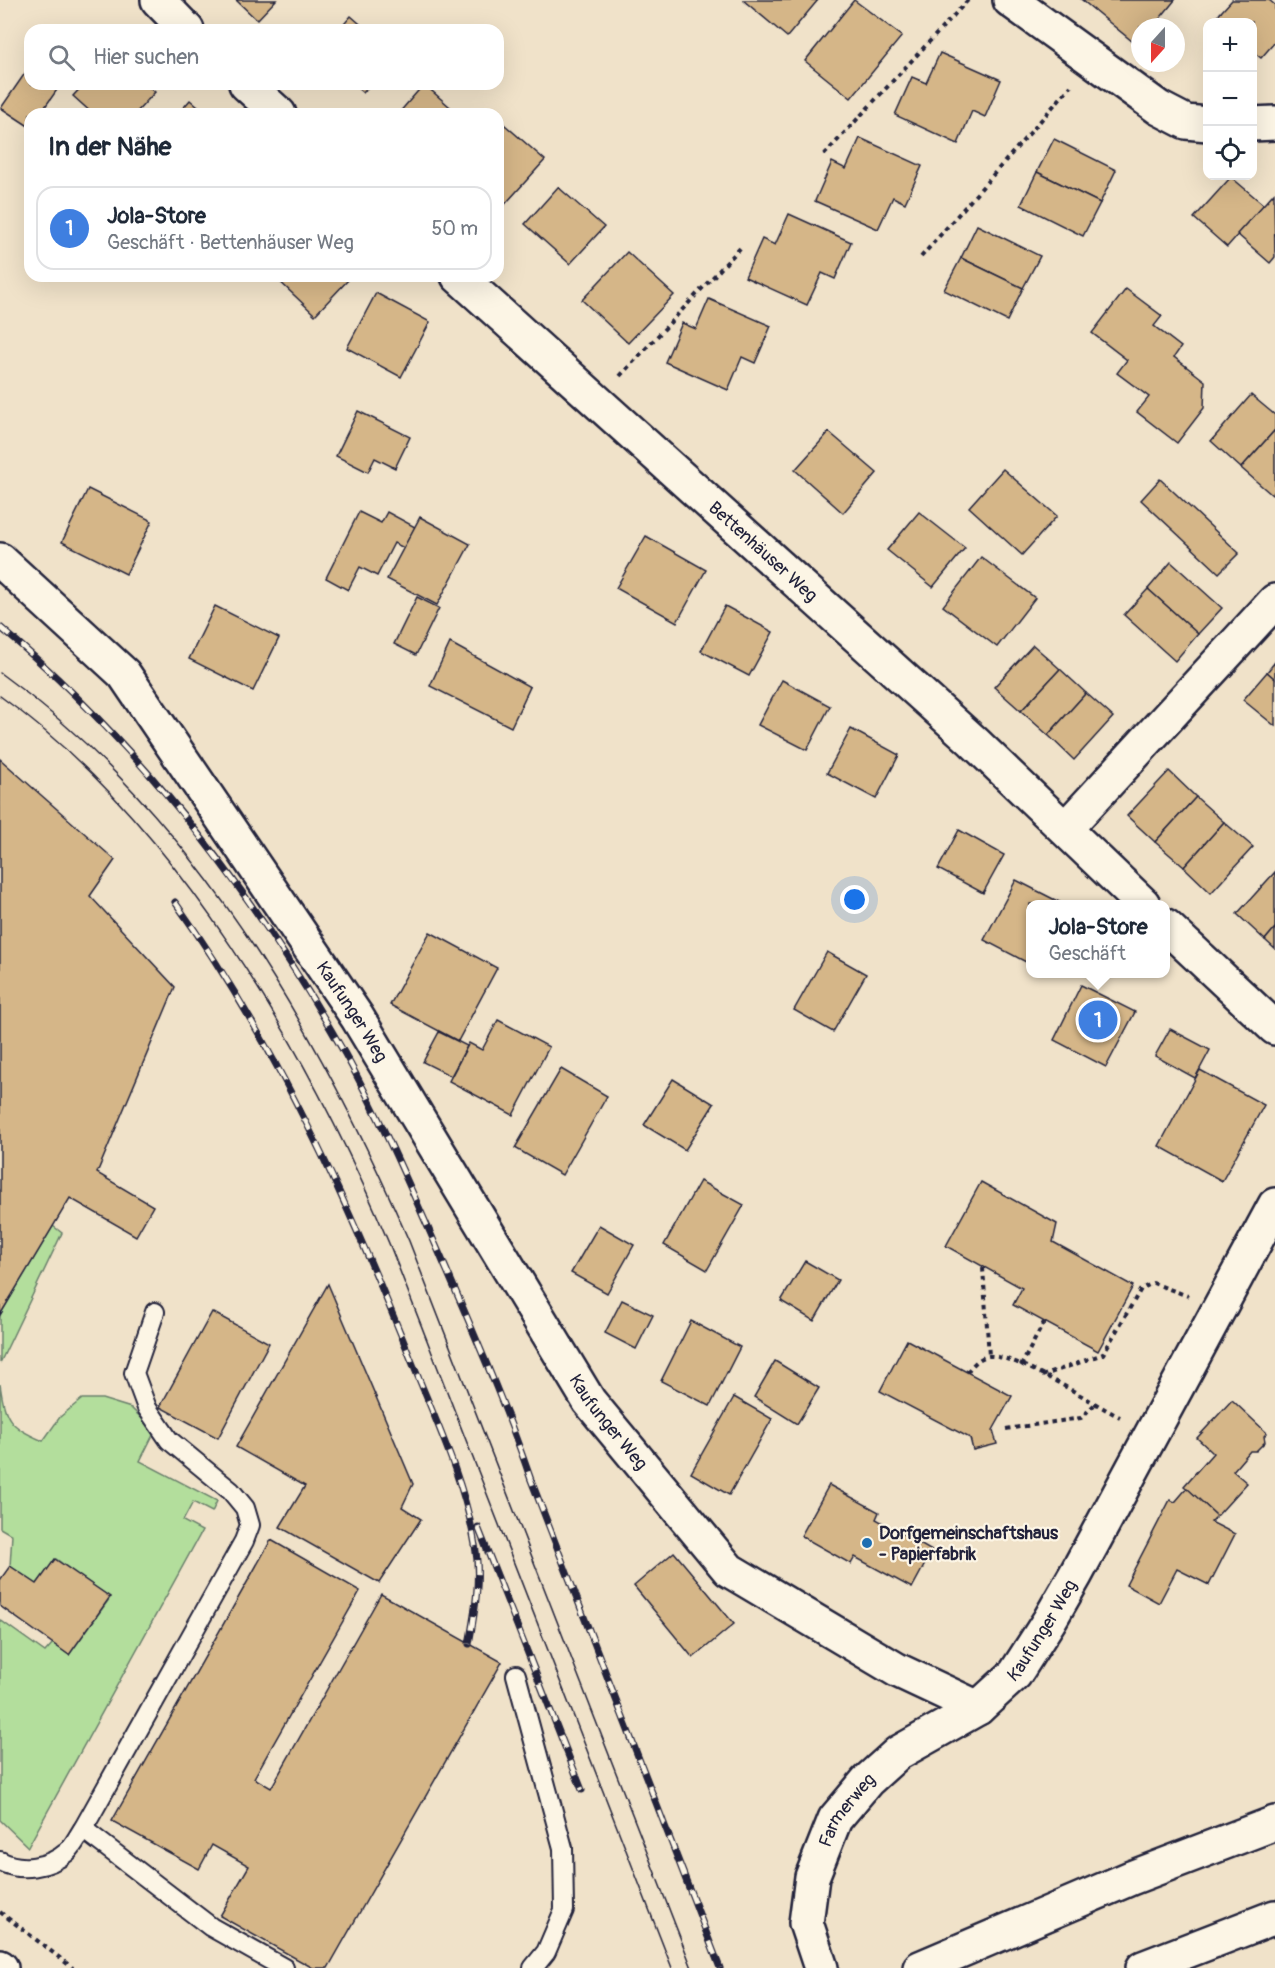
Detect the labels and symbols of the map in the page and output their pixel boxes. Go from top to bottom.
north arrow [1131,18,1185,72]
street label: Bettenhäuser Weg [704,496,822,607]
your location [840,885,869,914]
street label: Kaufunger Weg [311,957,393,1066]
pin: 1 [1078,998,1118,1042]
street label: Kaufunger Weg [564,1370,653,1475]
place label: Dorfgemeinschaftshaus - Papierfabrik [879,1522,1059,1566]
marker: Dorfgemeinschaftshaus - Papierfabrik [860,1536,874,1550]
street label: Kaufunger Weg [1003,1575,1082,1687]
street label: Farmerweg [814,1768,880,1850]

